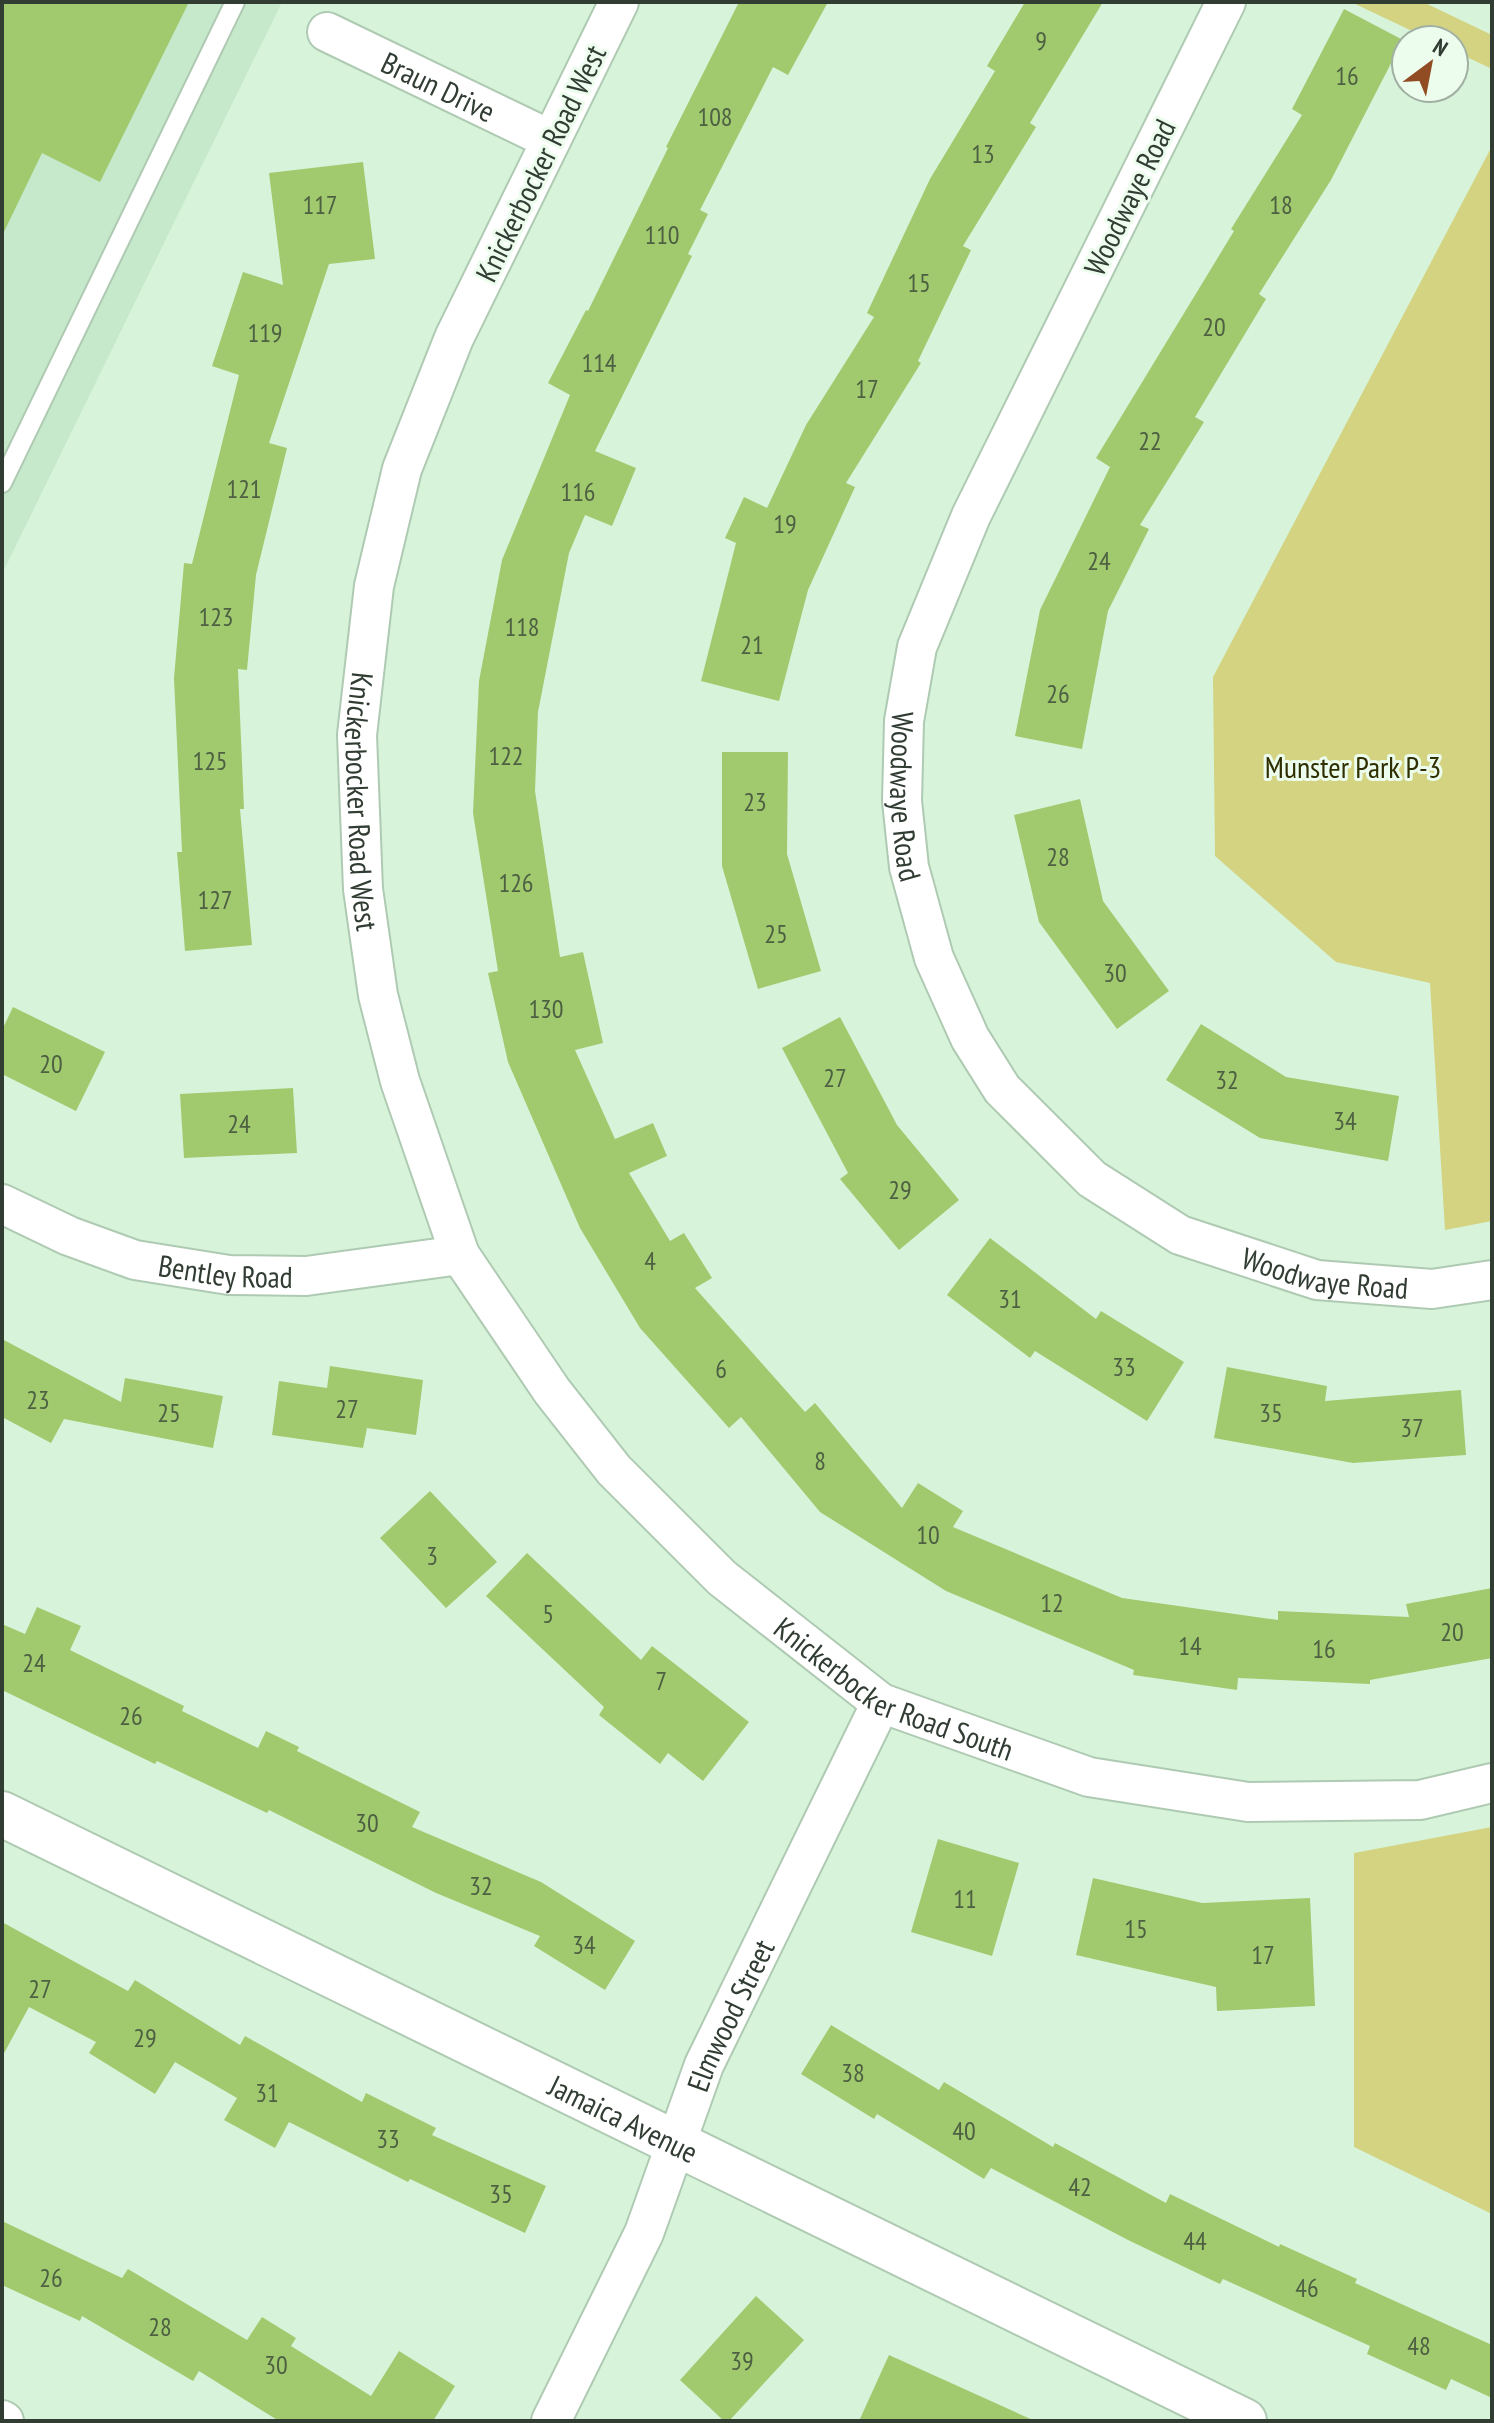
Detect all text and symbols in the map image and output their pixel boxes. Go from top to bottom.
house number: 9 [1035,24,1047,57]
north arrow [1390,24,1470,104]
text: N [1428,32,1453,62]
street label: Knickerbocker Road West [466,38,614,288]
street label: Braun Drive [376,42,502,130]
house number: 16 [1335,59,1359,92]
house number: 108 [697,100,733,133]
street label: Woodwaye Road [1074,113,1184,281]
house number: 13 [971,137,995,170]
house number: 117 [302,188,338,221]
house number: 18 [1269,188,1293,221]
house number: 110 [644,218,680,251]
house number: 15 [907,266,931,299]
house number: 20 [1202,310,1226,343]
house number: 119 [247,316,283,349]
house number: 114 [581,346,617,379]
house number: 17 [855,372,879,405]
house number: 22 [1138,424,1162,457]
house number: 121 [226,472,262,505]
house number: 116 [560,475,596,508]
house number: 19 [773,507,797,540]
house number: 24 [1087,544,1111,577]
house number: 123 [198,600,234,633]
house number: 118 [504,610,540,643]
house number: 21 [740,628,764,661]
street label: Knickerbocker Road West [337,670,388,934]
house number: 26 [1046,677,1070,710]
street label: Woodwaye Road [882,711,931,885]
house number: 122 [488,739,524,772]
house number: 125 [192,744,228,777]
park label: Munster Park P-3 [1265,747,1441,786]
house number: 23 [743,785,767,818]
house number: 28 [1046,840,1070,873]
house number: 126 [498,866,534,899]
house number: 127 [197,883,233,916]
house number: 25 [764,917,788,950]
house number: 30 [1103,956,1127,989]
house number: 130 [528,992,564,1025]
house number: 20 [39,1047,63,1080]
house number: 27 [823,1061,847,1094]
house number: 32 [1215,1063,1239,1096]
house number: 34 [1333,1104,1357,1137]
house number: 24 [227,1107,251,1140]
house number: 29 [888,1173,912,1206]
street label: Woodwaye Road [1237,1237,1410,1307]
house number: 4 [644,1244,656,1277]
street label: Bentley Road [156,1245,293,1295]
house number: 31 [998,1282,1022,1315]
house number: 33 [1112,1350,1136,1383]
house number: 6 [715,1352,727,1385]
house number: 23 [26,1383,50,1416]
house number: 27 [335,1392,359,1425]
house number: 25 [157,1396,181,1429]
house number: 35 [1259,1396,1283,1429]
house number: 37 [1400,1411,1424,1444]
house number: 8 [814,1444,826,1477]
house number: 10 [916,1518,940,1551]
house number: 3 [426,1539,438,1572]
house number: 12 [1040,1586,1064,1619]
house number: 5 [542,1597,554,1630]
street label: Knickerbocker Road South [767,1607,1019,1768]
house number: 20 [1440,1615,1464,1648]
house number: 14 [1178,1629,1202,1662]
house number: 16 [1312,1632,1336,1665]
house number: 24 [22,1646,46,1679]
house number: 7 [655,1664,667,1697]
house number: 26 [119,1699,143,1732]
house number: 30 [355,1806,379,1839]
house number: 32 [469,1869,493,1902]
house number: 11 [953,1882,977,1915]
house number: 15 [1124,1912,1148,1945]
house number: 34 [572,1928,596,1961]
street label: Elmwood Street [677,1932,782,2096]
house number: 17 [1251,1938,1275,1971]
house number: 27 [28,1972,52,2005]
house number: 29 [133,2021,157,2054]
house number: 38 [841,2056,865,2089]
street label: Jamaica Avenue [542,2064,705,2171]
house number: 31 [255,2076,279,2109]
house number: 40 [952,2114,976,2147]
house number: 33 [376,2122,400,2155]
house number: 42 [1068,2170,1092,2203]
house number: 35 [489,2177,513,2210]
house number: 44 [1183,2224,1207,2257]
house number: 26 [39,2261,63,2294]
house number: 46 [1295,2271,1319,2304]
house number: 28 [148,2310,172,2343]
house number: 48 [1407,2329,1431,2362]
house number: 39 [730,2344,754,2377]
house number: 30 [264,2348,288,2381]

